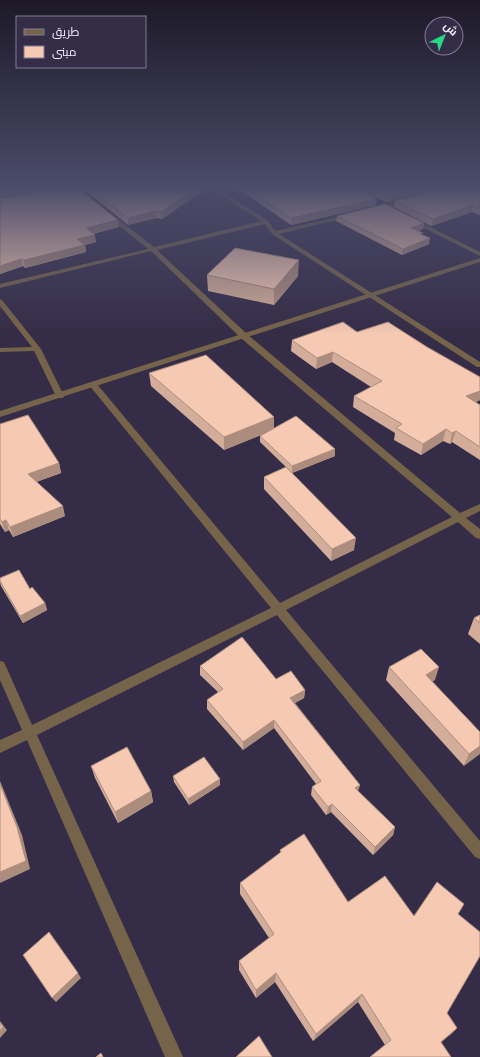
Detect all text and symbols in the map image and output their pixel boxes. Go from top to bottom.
legend [16,16,146,68]
north arrow [424,16,464,56]
text: ش [441,19,460,39]
text: طريق [52,25,80,39]
text: مبنى [52,45,77,59]

